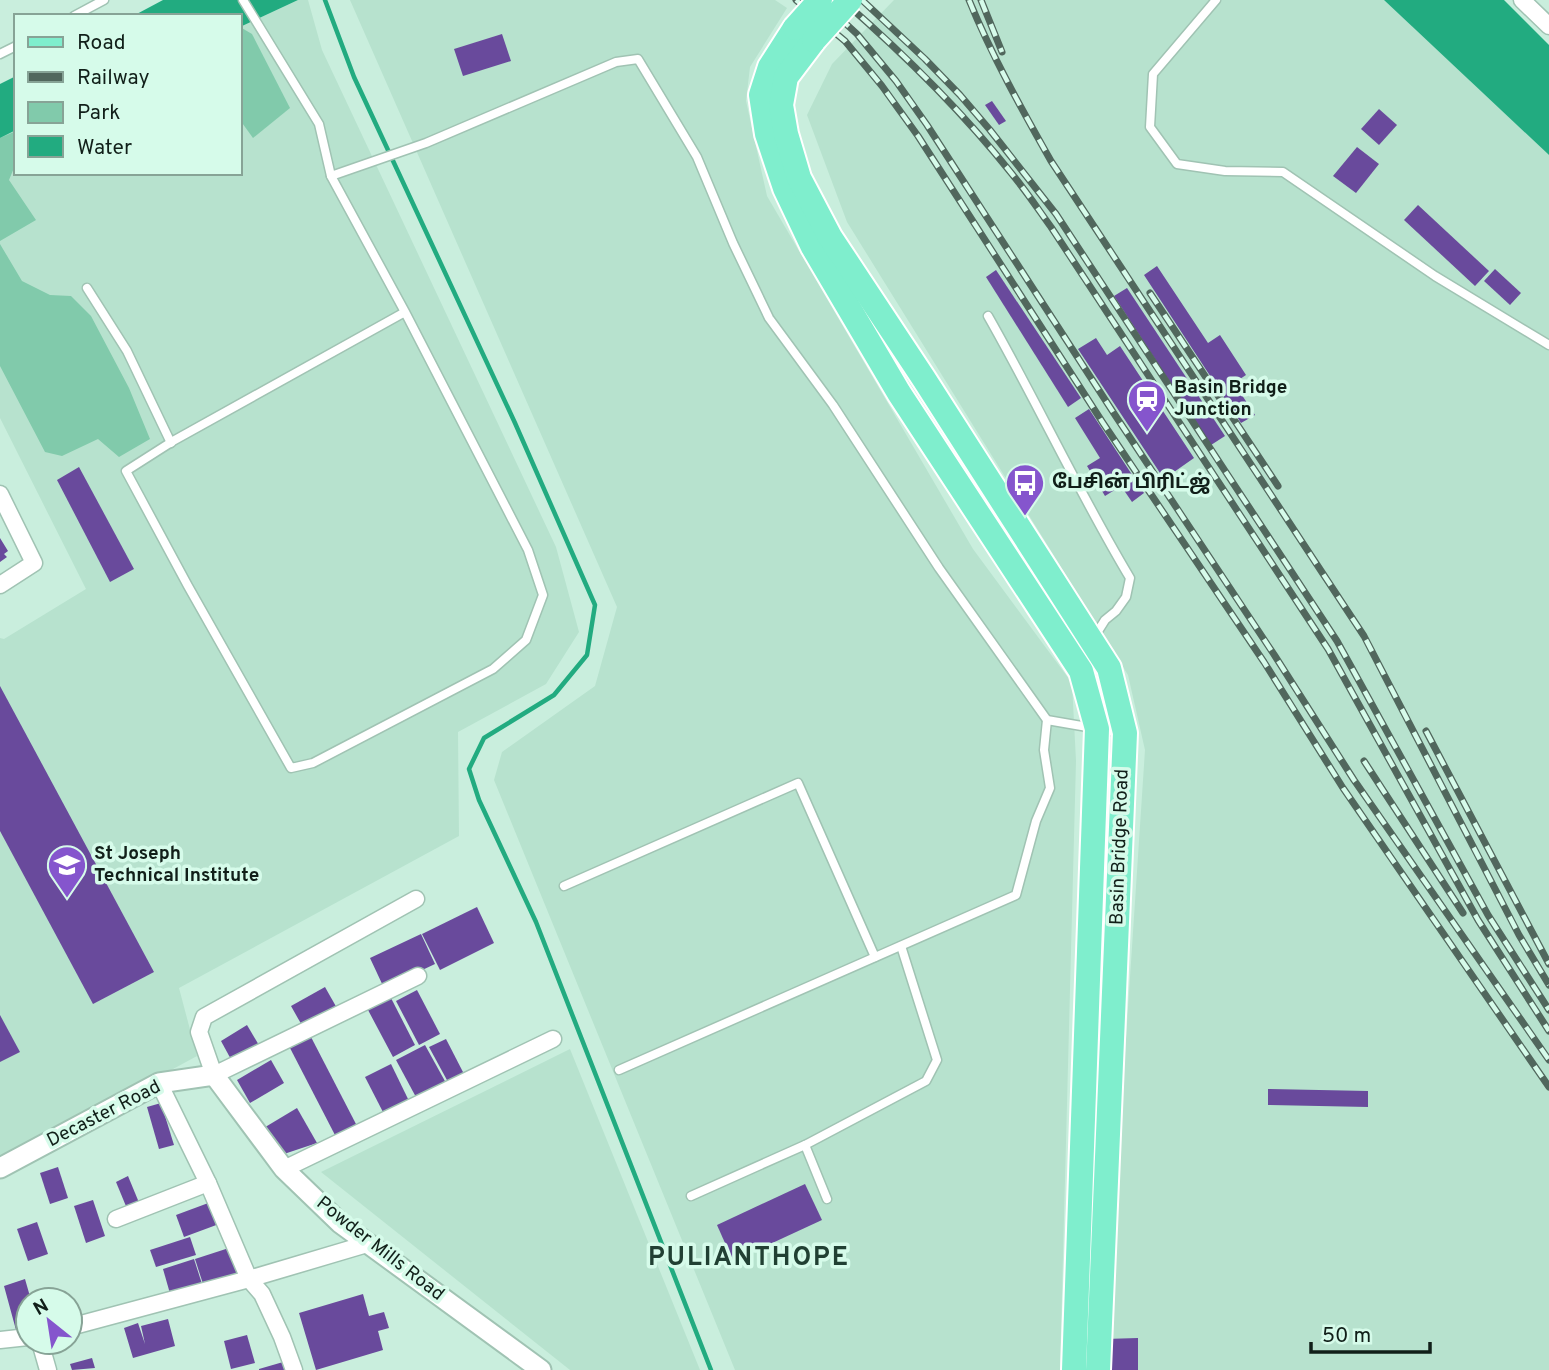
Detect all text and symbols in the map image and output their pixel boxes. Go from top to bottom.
legend [14,14,242,175]
text: Road [77,30,126,57]
text: Railway [77,65,150,92]
text: Park [77,100,120,127]
text: Water [77,135,132,162]
place label: Basin Bridge Junction [1174,376,1287,422]
station icon: Basin Bridge Junction [1126,378,1168,433]
bus stop icon: பேசின் பிரிட்ஜ் [1004,462,1046,517]
place label: பேசின் பிரிட்ஜ் [1052,471,1211,495]
street label: Basin Bridge Road [1105,769,1135,925]
place label: St Joseph Technical Institute [94,842,259,888]
school or university icon: St Joseph Technical Institute [46,844,88,899]
street label: Decaster Road [43,1075,165,1153]
street label: Powder Mills Road [311,1191,449,1307]
district label: PULIANTHOPE [648,1242,850,1275]
north arrow [14,1286,84,1356]
text: N [30,1294,53,1322]
scale bar [1311,1310,1430,1354]
text: 50 m [1322,1323,1371,1350]

